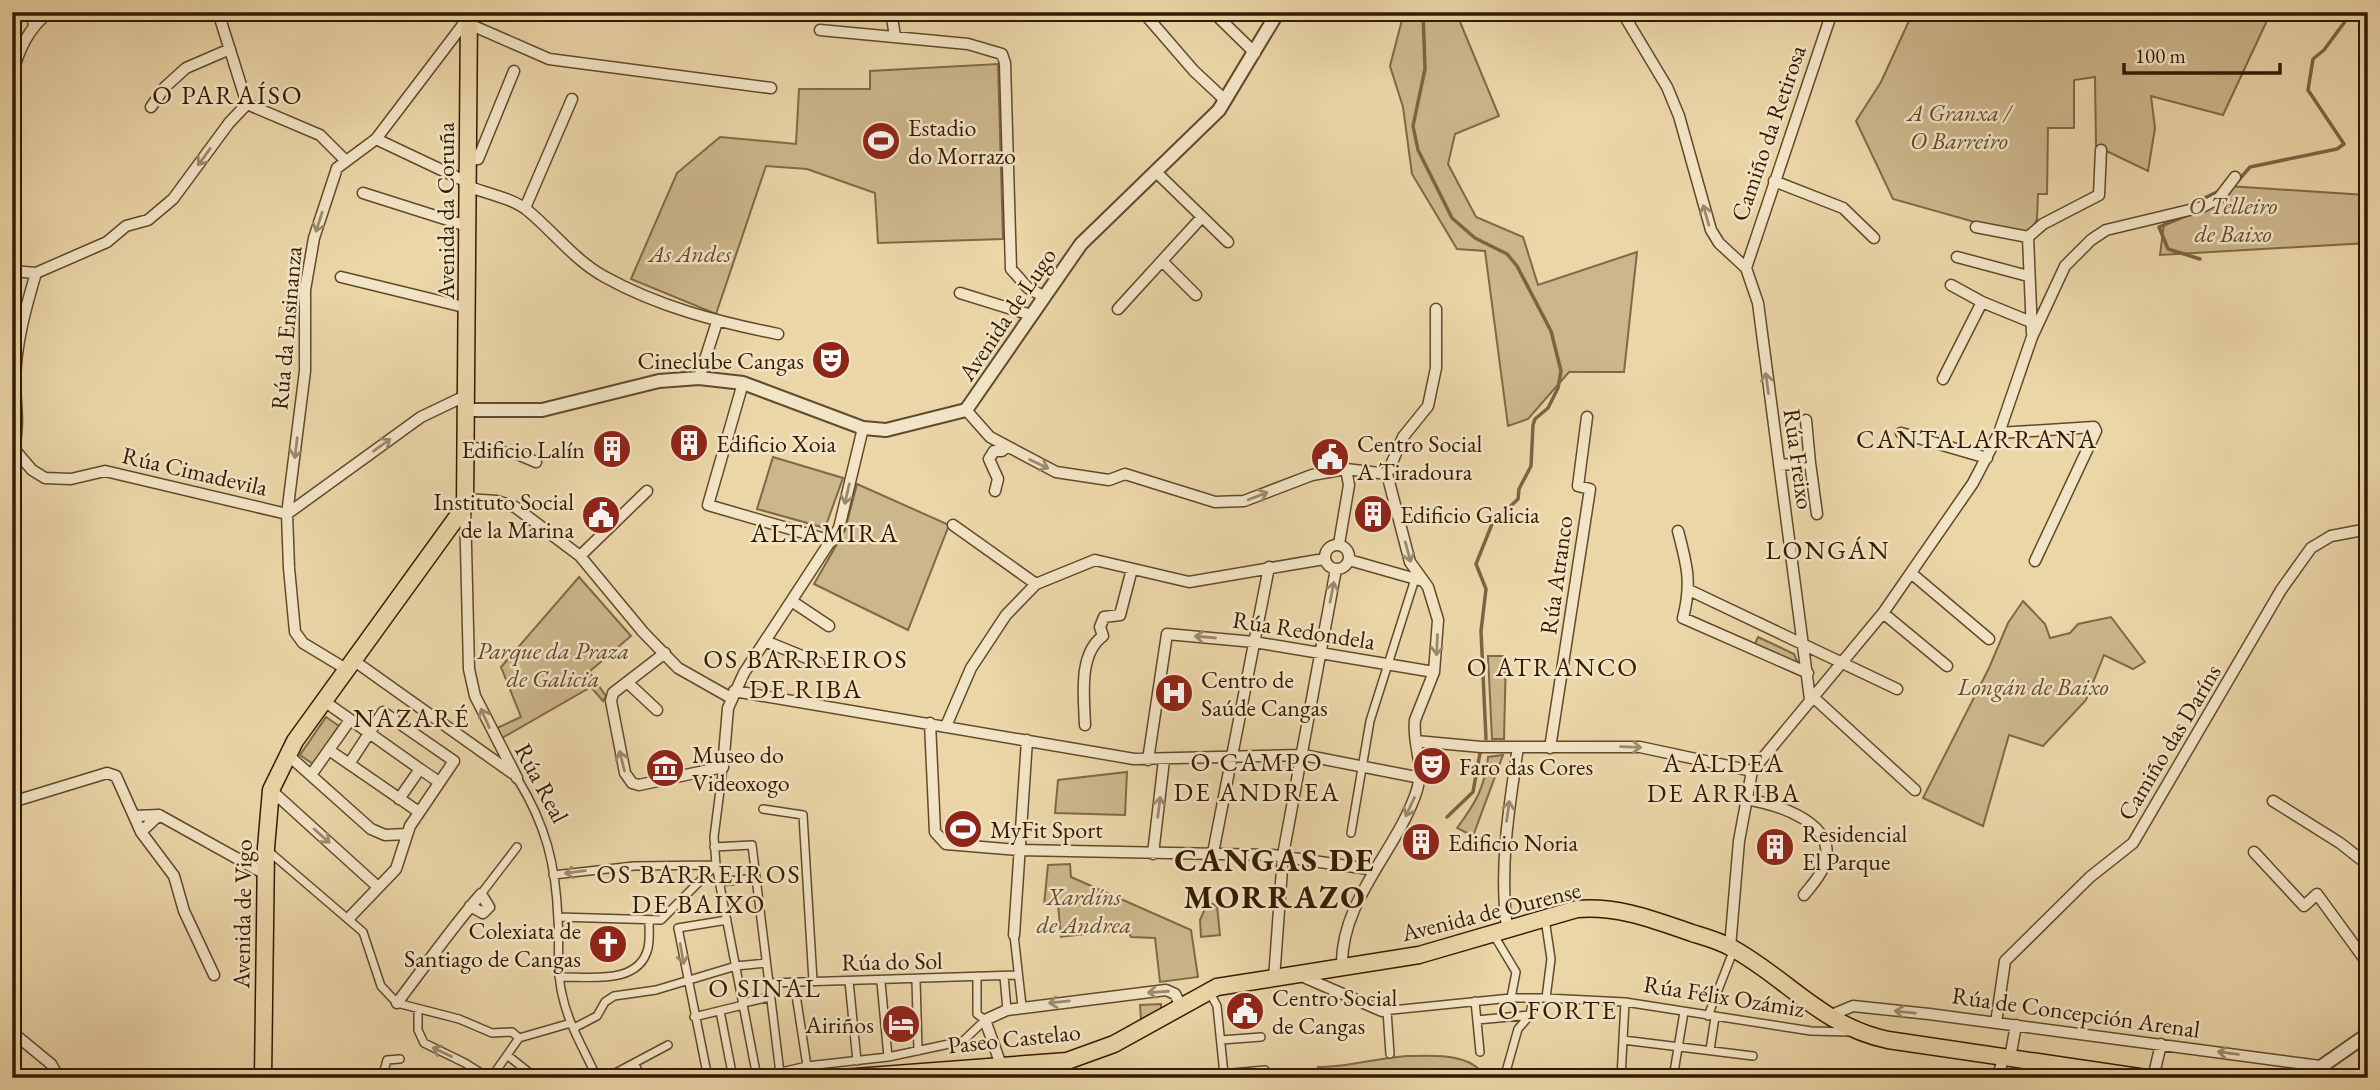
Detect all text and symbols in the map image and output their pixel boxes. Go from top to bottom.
scale bar [2124,32,2280,76]
street label: Camiño da Retirosa [1723,40,1813,225]
text: 100 m [2135,42,2186,69]
district label: O PARAÍSO [152,78,304,112]
park label: A Granxa / O Barreiro [1906,97,2014,156]
place label: Estadio do Morrazo [908,112,1016,171]
sports icon: Estadio do Morrazo [860,120,902,162]
street label: Avenida da Coruña [430,122,461,301]
one-way arrow [197,147,212,166]
park label: O Telleiro de Baixo [2189,190,2277,249]
one-way arrow [1699,204,1712,226]
one-way arrow [312,211,324,233]
park label: As Andes [647,238,732,269]
street label: Avenida de Lugo [950,241,1063,388]
street label: Rúa da Ensinanza [263,245,309,411]
theatre icon: Cineclube Cangas [810,339,852,381]
place label: Cineclube Cangas [638,345,804,376]
one-way arrow [1760,372,1773,395]
street label: Rúa Freixo [1777,407,1821,511]
building icon: Edificio Xoia [668,422,710,464]
district label: CANTALARRANA [1856,422,2098,456]
building icon: Edificio Lalín [591,428,633,470]
place label: Edificio Xoia [716,428,836,459]
place label: Centro Social A Tiradoura [1356,428,1483,487]
place label: Edificio Lalín [461,434,585,465]
one-way arrow [289,436,302,458]
public building icon: Centro Social A Tiradoura [1309,436,1351,478]
one-way arrow [372,437,391,452]
street label: Rúa Cimadevila [119,439,271,503]
one-way arrow [1028,458,1050,471]
one-way arrow [840,482,853,505]
place label: Instituto Social de la Marina [434,486,574,545]
one-way arrow [1247,488,1269,501]
building icon: Edificio Galicia [1352,493,1394,535]
public building icon: Instituto Social de la Marina [580,494,622,536]
place label: Edificio Galicia [1400,499,1540,530]
street label: Rúa Atranco [1532,513,1580,636]
district label: ALTAMIRA [749,516,900,550]
district label: LONGÁN [1765,533,1891,567]
one-way arrow [1402,541,1415,563]
one-way arrow [1325,581,1339,604]
street label: Rúa Redondela [1231,603,1378,657]
one-way arrow [1194,630,1217,643]
one-way arrow [1431,634,1444,657]
park label: Parque da Praza de Galicia [477,635,629,694]
district label: OS BARREIROS DE RIBA [703,642,909,706]
district label: O ATRANCO [1467,650,1639,684]
street label: Camiño das Daríns [2110,658,2228,826]
place label: Centro de Saúde Cangas [1201,664,1328,723]
park label: Longán de Baixo [1956,671,2109,702]
hospital icon: Centro de Saúde Cangas [1153,672,1195,714]
district label: NAZARÉ [353,701,471,735]
one-way arrow [478,708,491,729]
street label: Rúa Real [508,738,576,828]
place label: Museo do Videoxogo [692,739,790,798]
one-way arrow [1619,741,1642,754]
district label: O CAMPO DE ANDREA [1174,745,1340,809]
theatre icon: Faro das Cores [1411,745,1453,787]
district label: A ALDEA DE ARRIBA [1647,746,1801,810]
museum icon: Museo do Videoxogo [644,747,686,789]
one-way arrow [615,750,628,773]
place label: Faro das Cores [1459,751,1593,782]
one-way arrow [1152,796,1165,818]
one-way arrow [1403,796,1416,817]
one-way arrow [1502,800,1515,823]
sports icon: MyFit Sport [942,808,984,850]
place label: MyFit Sport [990,814,1103,845]
place label: Residencial El Parque [1802,818,1908,877]
building icon: Edificio Noria [1400,821,1442,863]
building icon: Residencial El Parque [1754,826,1796,868]
place label: Edificio Noria [1448,827,1579,858]
one-way arrow [313,828,331,844]
street label: Avenida de Vigo [225,839,259,990]
district label: CANGAS DE MORRAZO [1174,839,1376,918]
district label: OS BARREIROS DE BAIXO [596,857,802,921]
one-way arrow [564,866,587,879]
street label: Avenida de Ourense [1397,874,1584,949]
park label: Xardíns de Andrea [1037,881,1131,940]
place label: Colexiata de Santiago de Cangas [404,915,581,974]
church icon: Colexiata de Santiago de Cangas [587,923,629,965]
one-way arrow [676,943,689,965]
street label: Rúa do Sol [841,945,943,977]
street label: Rúa Félix Ozámiz [1641,968,1807,1024]
district label: O SINAL [708,971,822,1005]
street label: Rúa de Concepción Arenal [1950,979,2202,1045]
place label: Centro Social de Cangas [1272,982,1398,1041]
one-way arrow [1147,986,1170,999]
public building icon: Centro Social de Cangas [1224,990,1266,1032]
district label: O FORTE [1498,993,1618,1027]
one-way arrow [1048,996,1071,1009]
hotel icon: Airiños [880,1003,922,1045]
one-way arrow [1894,1005,1917,1018]
place label: Airiños [804,1009,874,1040]
street label: Paseo Castelao [946,1016,1082,1060]
one-way arrow [432,1044,453,1058]
one-way arrow [2217,1047,2240,1060]

